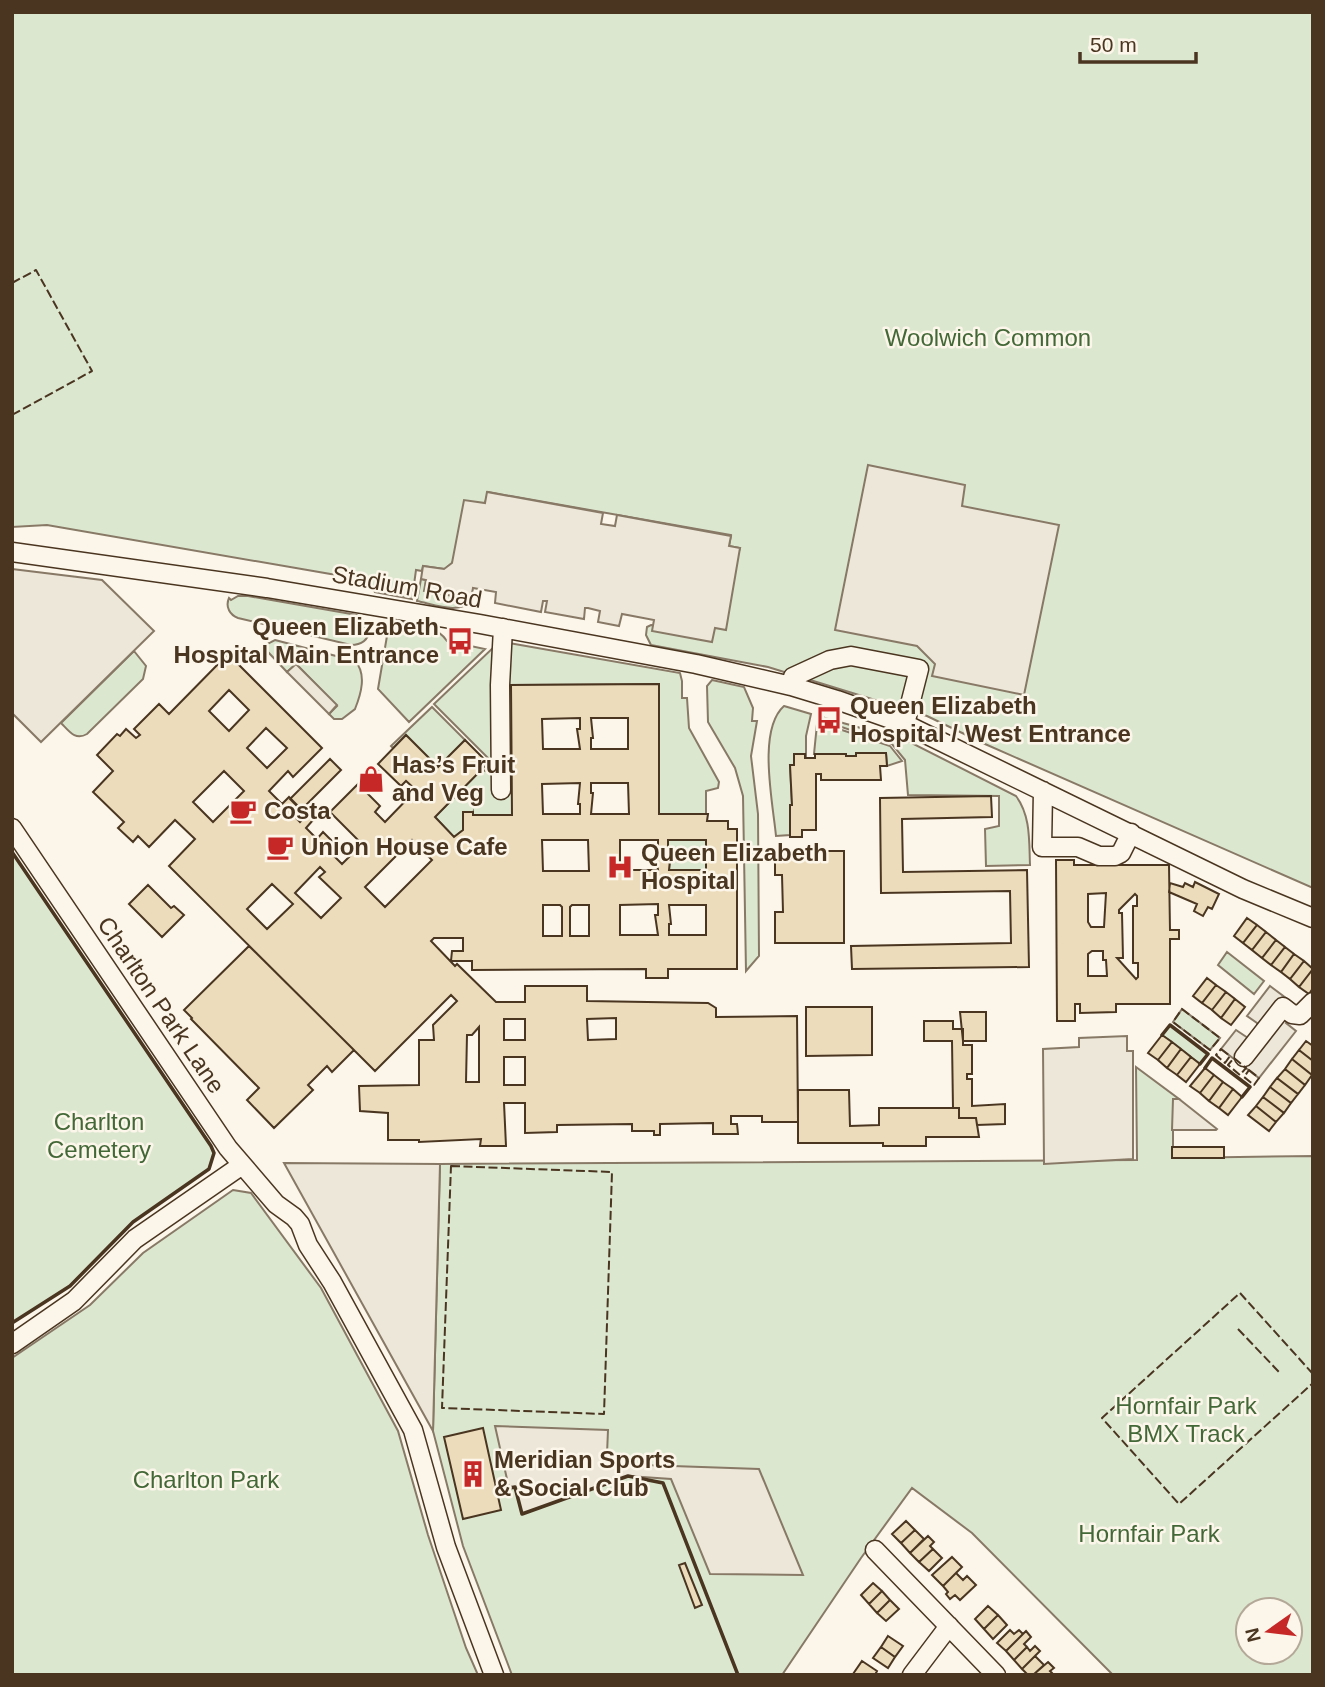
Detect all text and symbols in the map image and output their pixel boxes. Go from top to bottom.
scale bar [1080,21,1196,65]
text: 50 m [1090,33,1137,56]
park label: Woolwich Common [885,324,1091,351]
street label: Stadium Road [330,560,484,613]
place label: Queen Elizabeth Hospital Main Entrance [174,613,439,668]
bus stop icon: Queen Elizabeth Hospital Main Entrance [445,626,475,656]
place label: Queen Elizabeth Hospital / West Entrance [850,692,1131,747]
bus stop icon: Queen Elizabeth Hospital / West Entrance [814,705,844,735]
place label: Has’s Fruit and Veg [392,751,515,806]
shop icon: Has’s Fruit and Veg [356,764,386,794]
cafe icon: Costa [228,796,258,826]
place label: Costa [264,797,331,824]
cafe icon: Union House Cafe [265,832,295,862]
place label: Union House Cafe [301,833,508,860]
place label: Queen Elizabeth Hospital [641,839,828,894]
hospital icon: Queen Elizabeth Hospital [605,852,635,882]
street label: Charlton Park Lane [92,911,230,1098]
park label: Charlton Cemetery [47,1108,151,1163]
park label: Hornfair Park BMX Track [1115,1392,1258,1447]
place label: Meridian Sports & Social Club [494,1446,675,1501]
building icon: Meridian Sports & Social Club [458,1459,488,1489]
park label: Charlton Park [133,1466,280,1493]
park label: Hornfair Park [1078,1520,1221,1547]
north arrow [1234,1596,1304,1666]
text: N [1241,1626,1265,1644]

